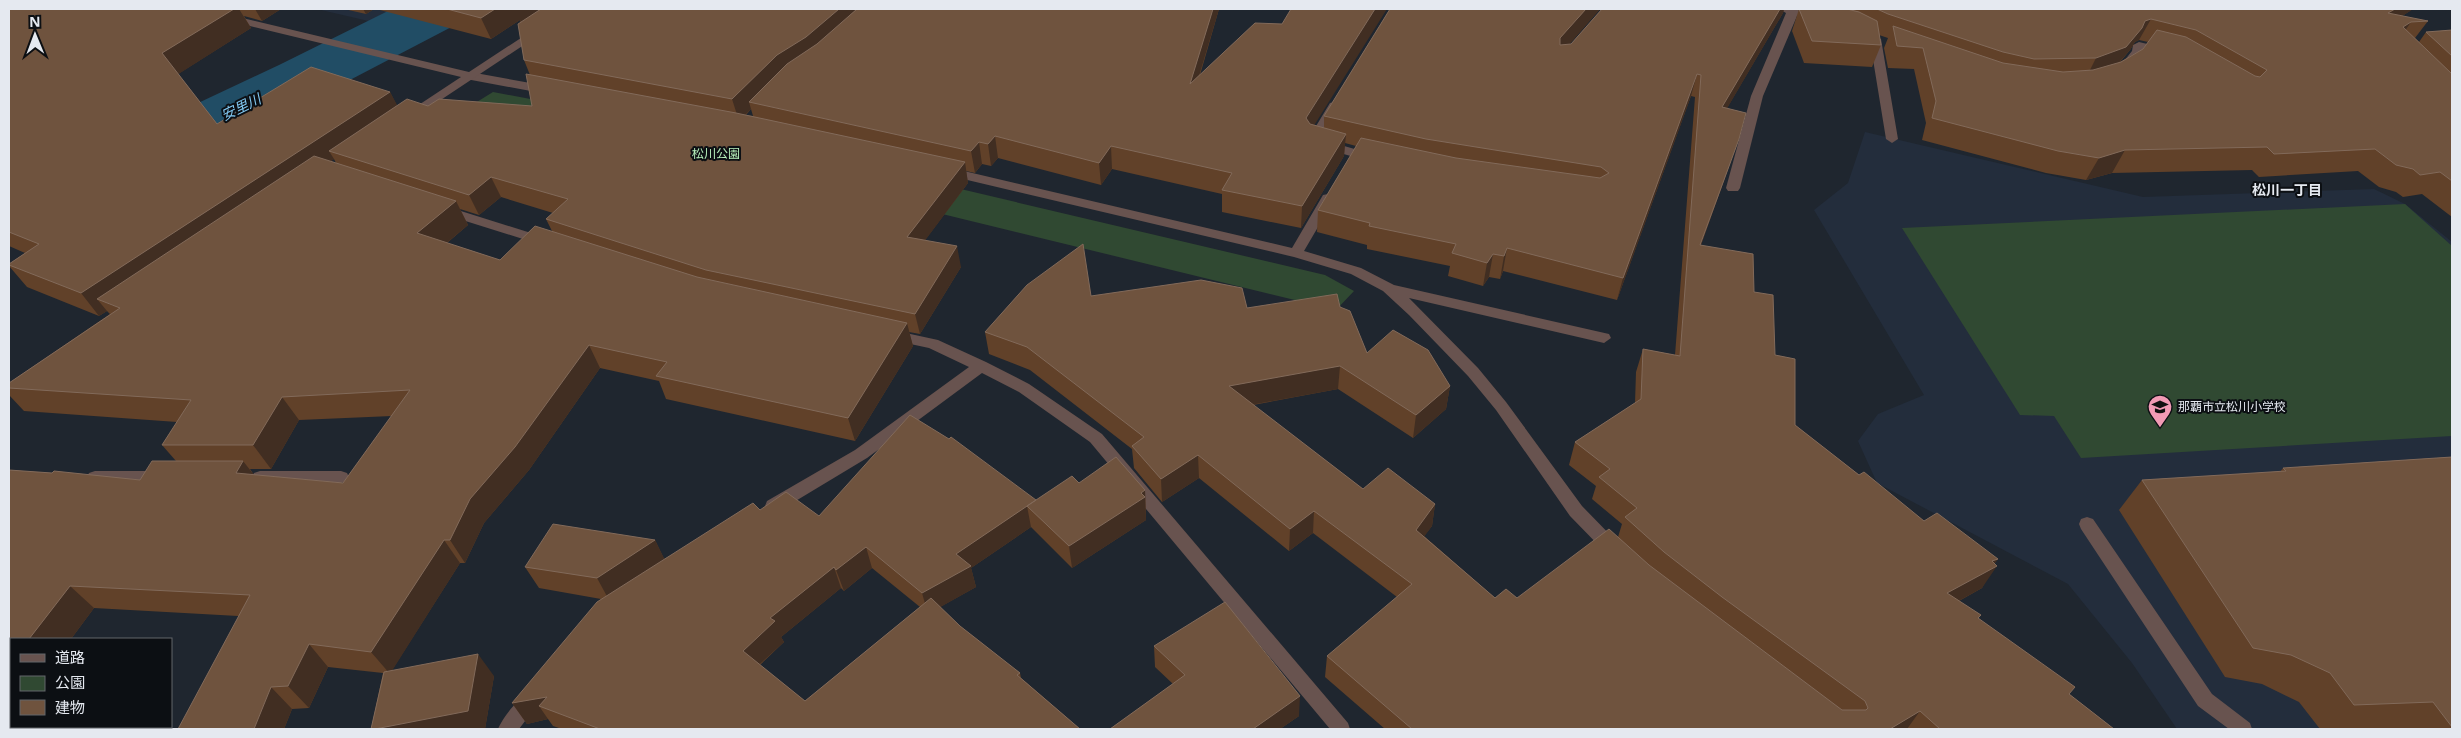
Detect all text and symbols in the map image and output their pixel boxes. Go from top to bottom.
north arrow [10,10,60,60]
text: N [29,12,41,31]
water label: 安里川 [218,88,266,124]
park label: 松川公園 [692,145,740,162]
district label: 松川一丁目 [2252,180,2322,199]
school or university icon: 那覇市立松川小学校 [2147,394,2173,428]
place label: 那覇市立松川小学校 [2178,398,2286,415]
legend [10,638,172,728]
text: 道路 [55,647,85,667]
text: 公園 [55,672,85,692]
text: 建物 [55,697,85,717]

